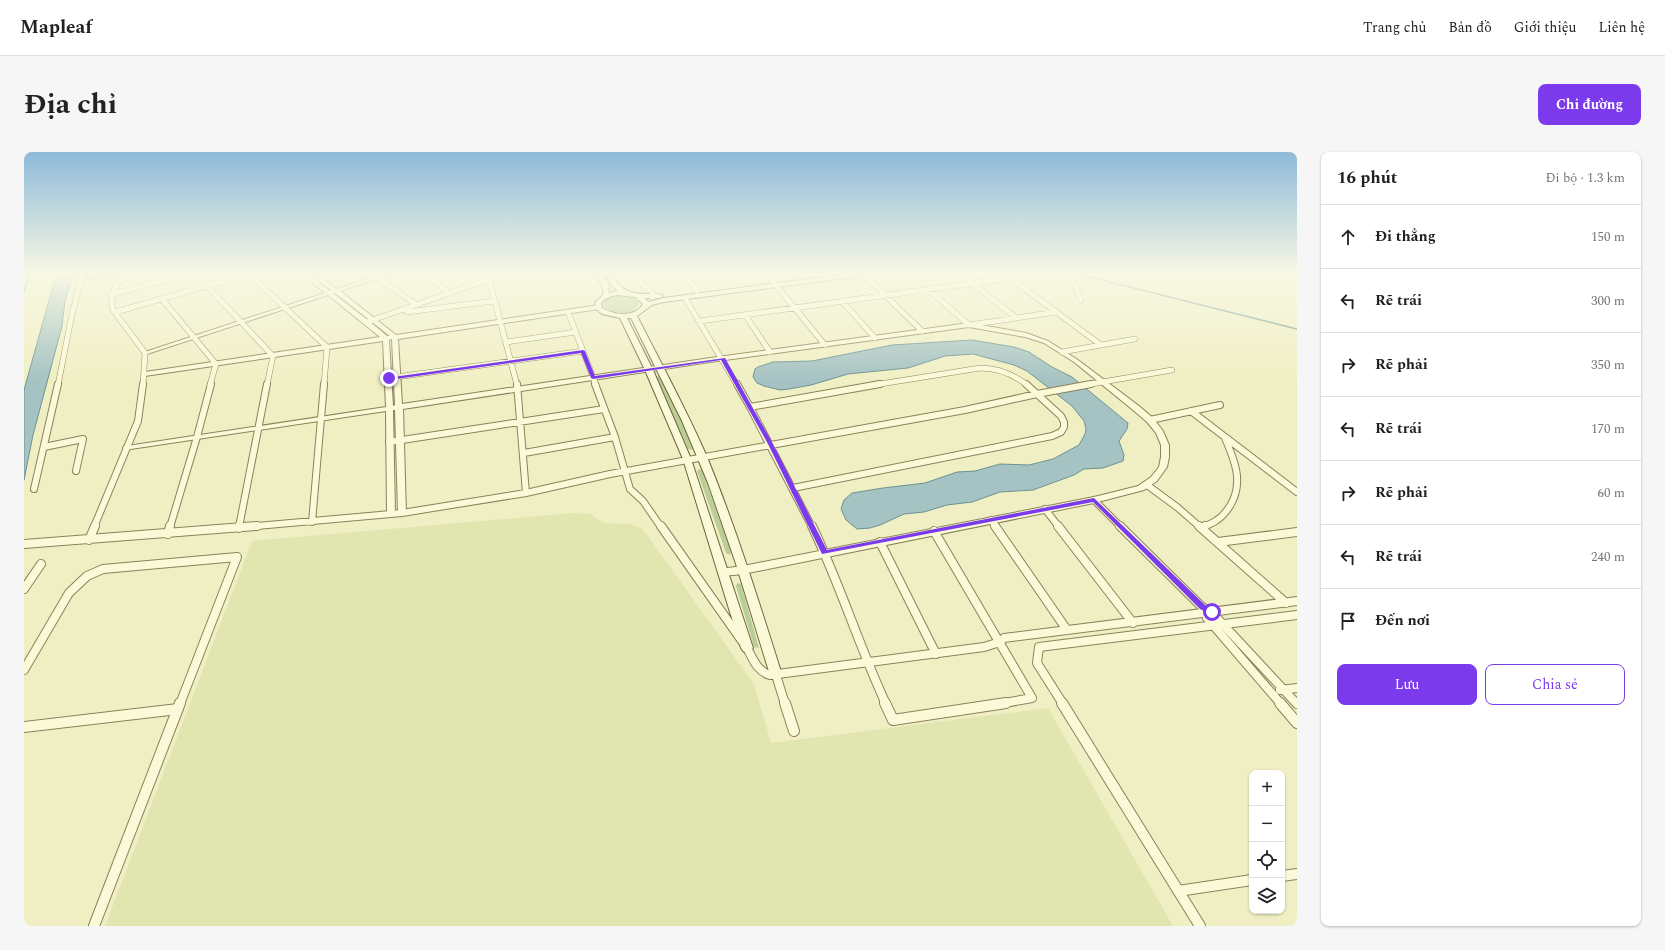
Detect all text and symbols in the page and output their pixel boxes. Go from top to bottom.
text: Mapleaf [20,13,92,42]
text: Trang chủ [1363,17,1426,38]
text: Bản đồ [1448,17,1492,38]
text: Giới thiệu [1514,17,1576,38]
text: Liên hệ [1598,17,1645,38]
text: Địa chỉ [24,83,117,126]
button: Chỉ đường [1538,84,1641,125]
text: 16 phút [1337,165,1397,191]
text: Đi bộ · 1.3 km [1546,168,1625,188]
text: Đi thẳng [1375,225,1436,248]
icon: ahead [1337,226,1359,248]
text: 150 m [1591,227,1625,247]
text: Rẽ trái [1375,289,1422,312]
icon: left [1337,290,1359,312]
text: 300 m [1591,291,1625,311]
text: Rẽ phải [1375,353,1428,376]
icon: right [1337,354,1359,376]
text: 350 m [1591,355,1625,375]
route end [380,369,398,387]
text: Rẽ trái [1375,417,1422,440]
icon: left [1337,418,1359,440]
text: 170 m [1591,419,1625,439]
text: Rẽ phải [1375,481,1428,504]
icon: right [1337,482,1359,504]
text: 60 m [1598,483,1625,503]
text: Rẽ trái [1375,545,1422,568]
icon: left [1337,546,1359,568]
text: 240 m [1591,547,1625,567]
route start [1203,603,1221,621]
text: Đến nơi [1375,609,1430,632]
icon: arrive [1337,610,1359,632]
button: Lưu [1337,664,1477,705]
button: Chia sẻ [1485,664,1625,705]
map controls [1249,770,1285,914]
button: + [1249,770,1285,806]
button: − [1249,806,1285,842]
button: locate [1249,842,1285,878]
button: layers [1249,878,1285,914]

